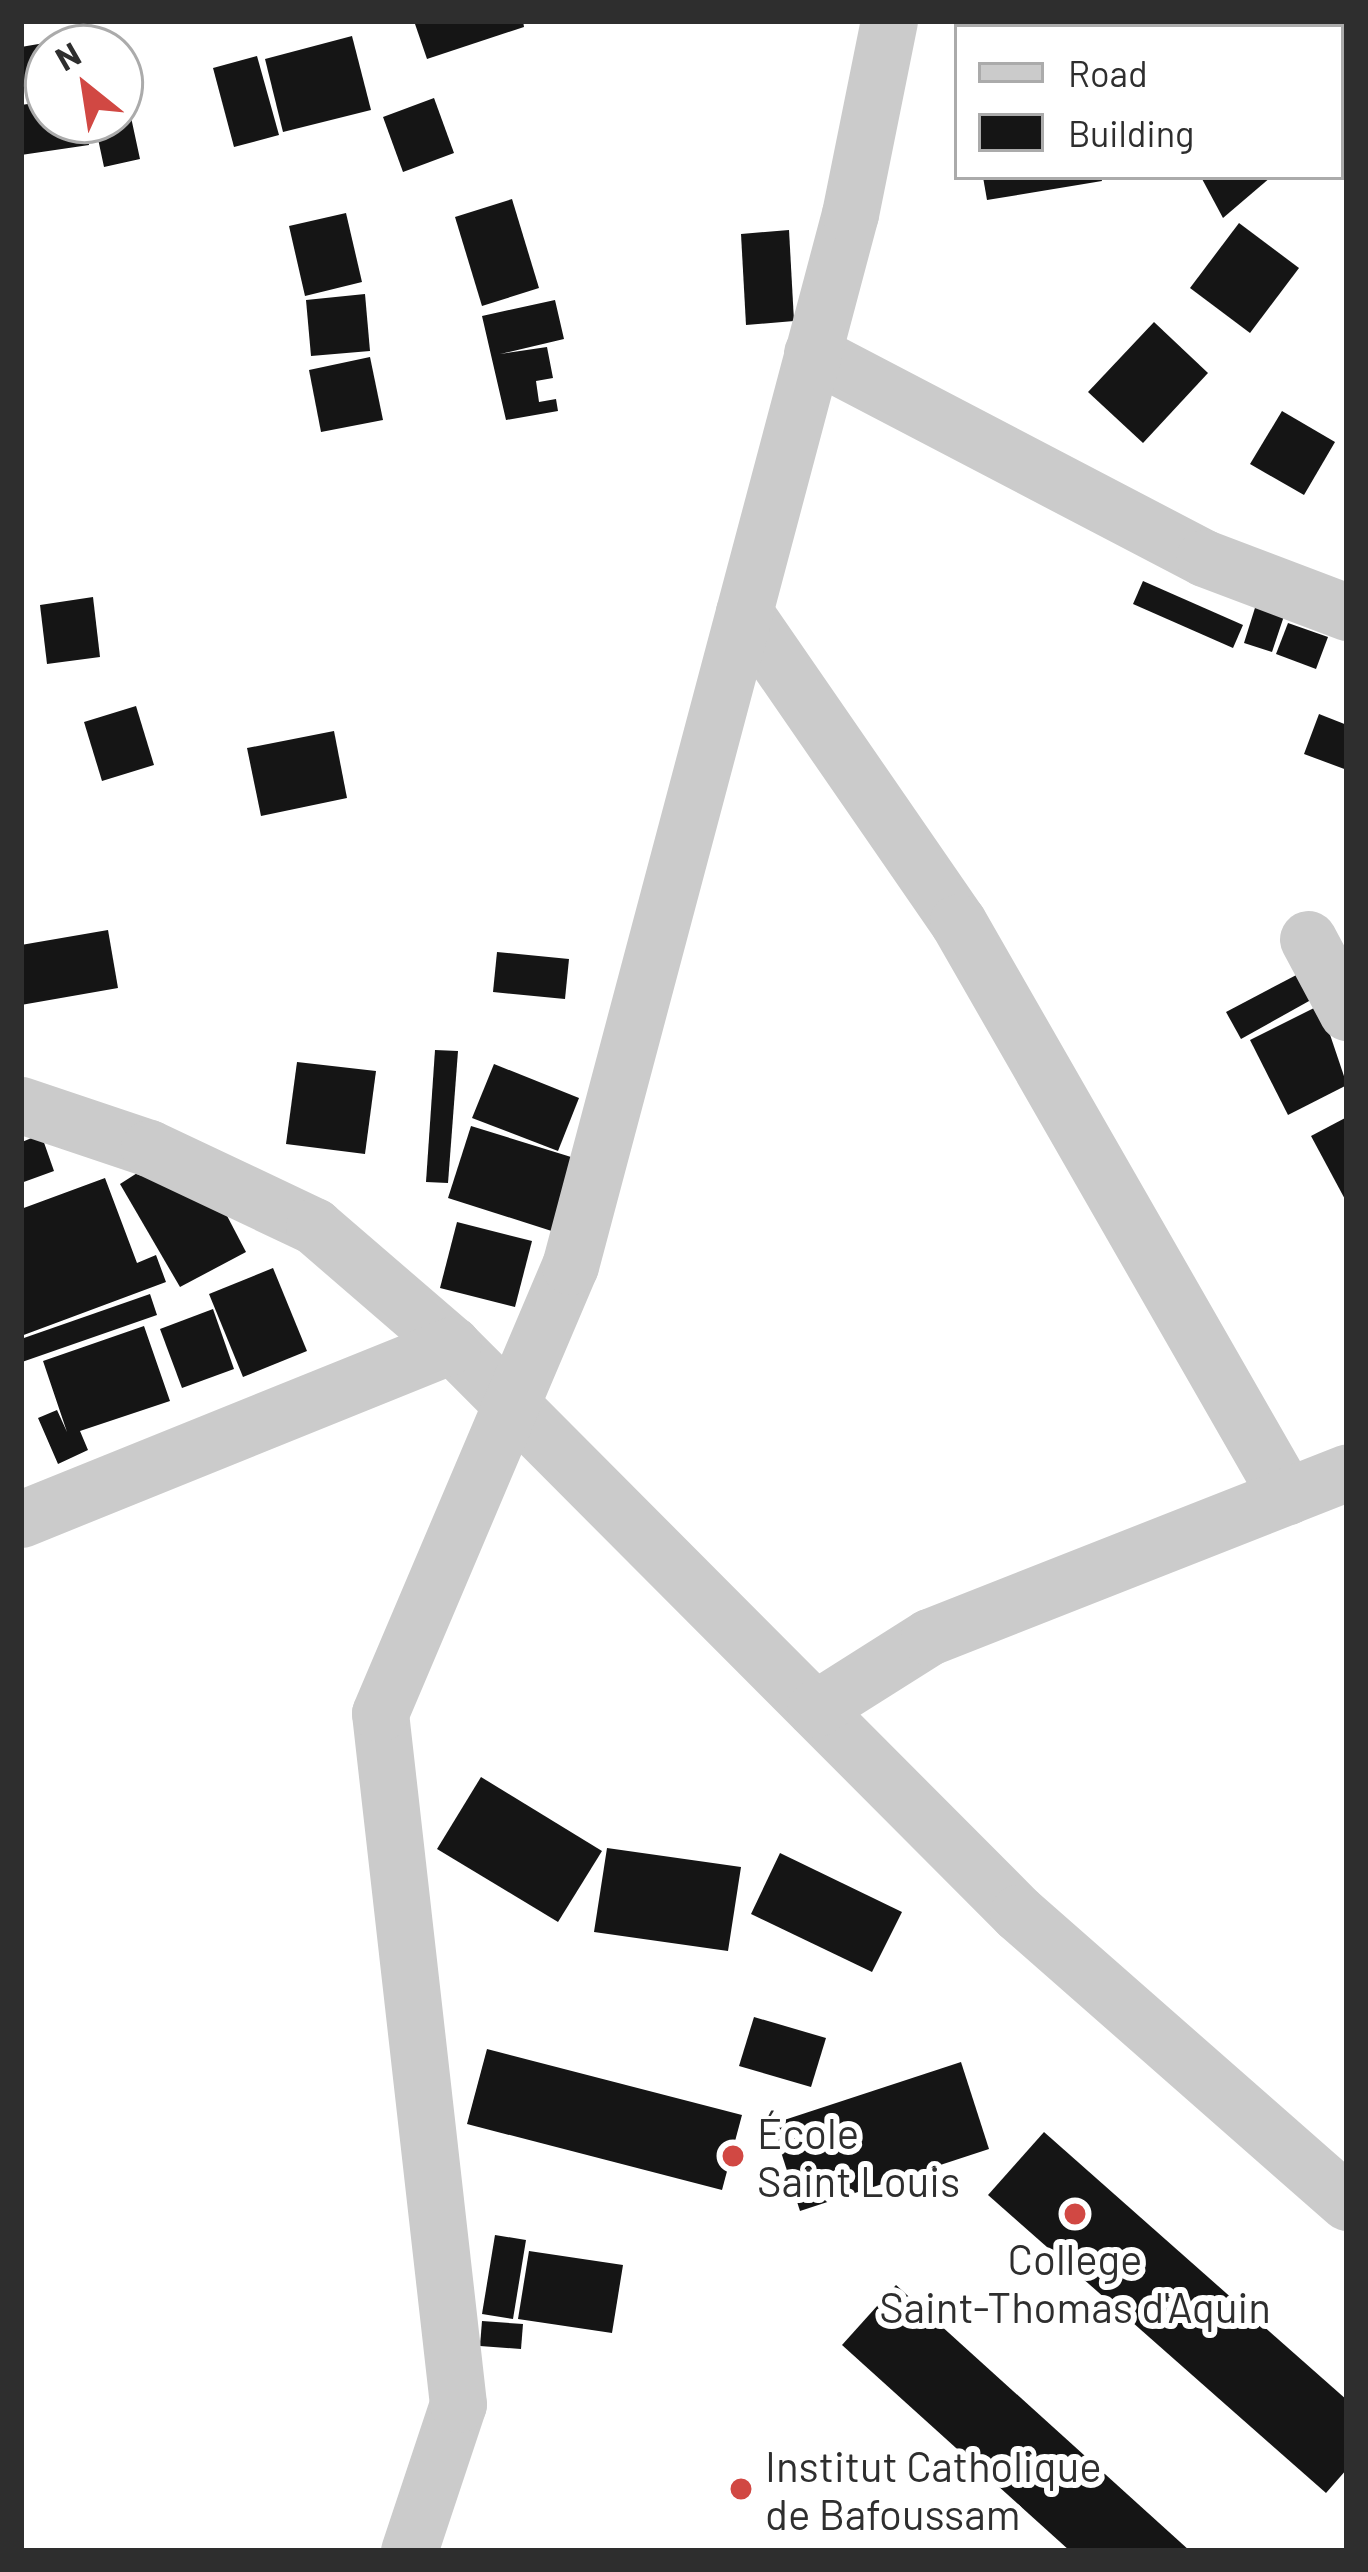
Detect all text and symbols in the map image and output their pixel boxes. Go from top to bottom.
north arrow [24,24,144,144]
legend [954,24,1344,180]
text: N [48,33,87,78]
text: Road [1068,51,1148,94]
text: Building [1068,111,1194,154]
place label: École Saint Louis [757,2107,960,2206]
marker: École Saint Louis [720,2143,746,2169]
marker: College Saint-Thomas d'Aquin [1062,2201,1088,2227]
place label: College Saint-Thomas d'Aquin [879,2233,1271,2332]
place label: Institut Catholique de Bafoussam [765,2440,1102,2538]
marker: Institut Catholique de Bafoussam [728,2476,754,2502]

